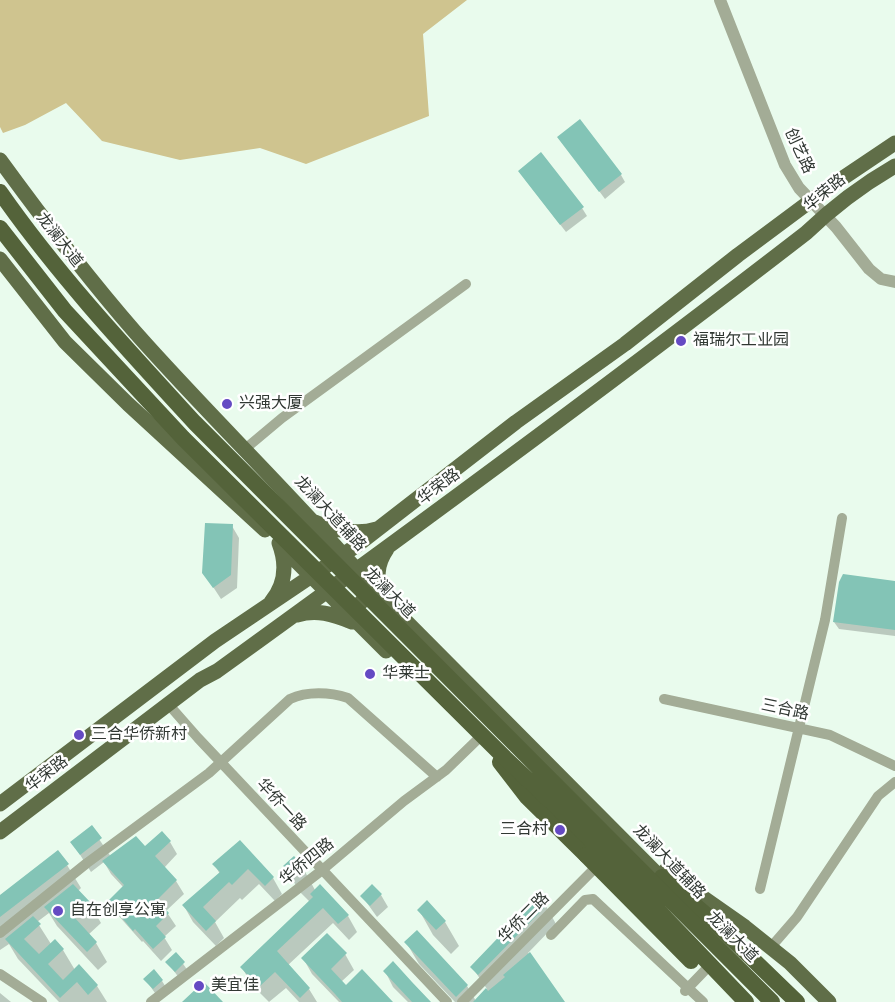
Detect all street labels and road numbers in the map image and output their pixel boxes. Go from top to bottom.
street label: 创艺路 [780,125,818,177]
street label: 华荣路 [800,170,850,216]
street label: 龙澜大道 [32,209,86,271]
street label: 华荣路 [414,465,464,509]
street label: 龙澜大道辅路 [290,472,370,556]
street label: 龙澜大道 [360,564,418,622]
street label: 三合路 [760,696,810,724]
street label: 华荣路 [22,752,72,796]
street label: 华侨一路 [252,775,310,835]
street label: 龙澜大道辅路 [629,821,709,903]
street label: 华侨四路 [276,834,338,890]
street label: 华侨二路 [495,889,553,947]
street label: 龙澜大道 [703,908,761,966]

